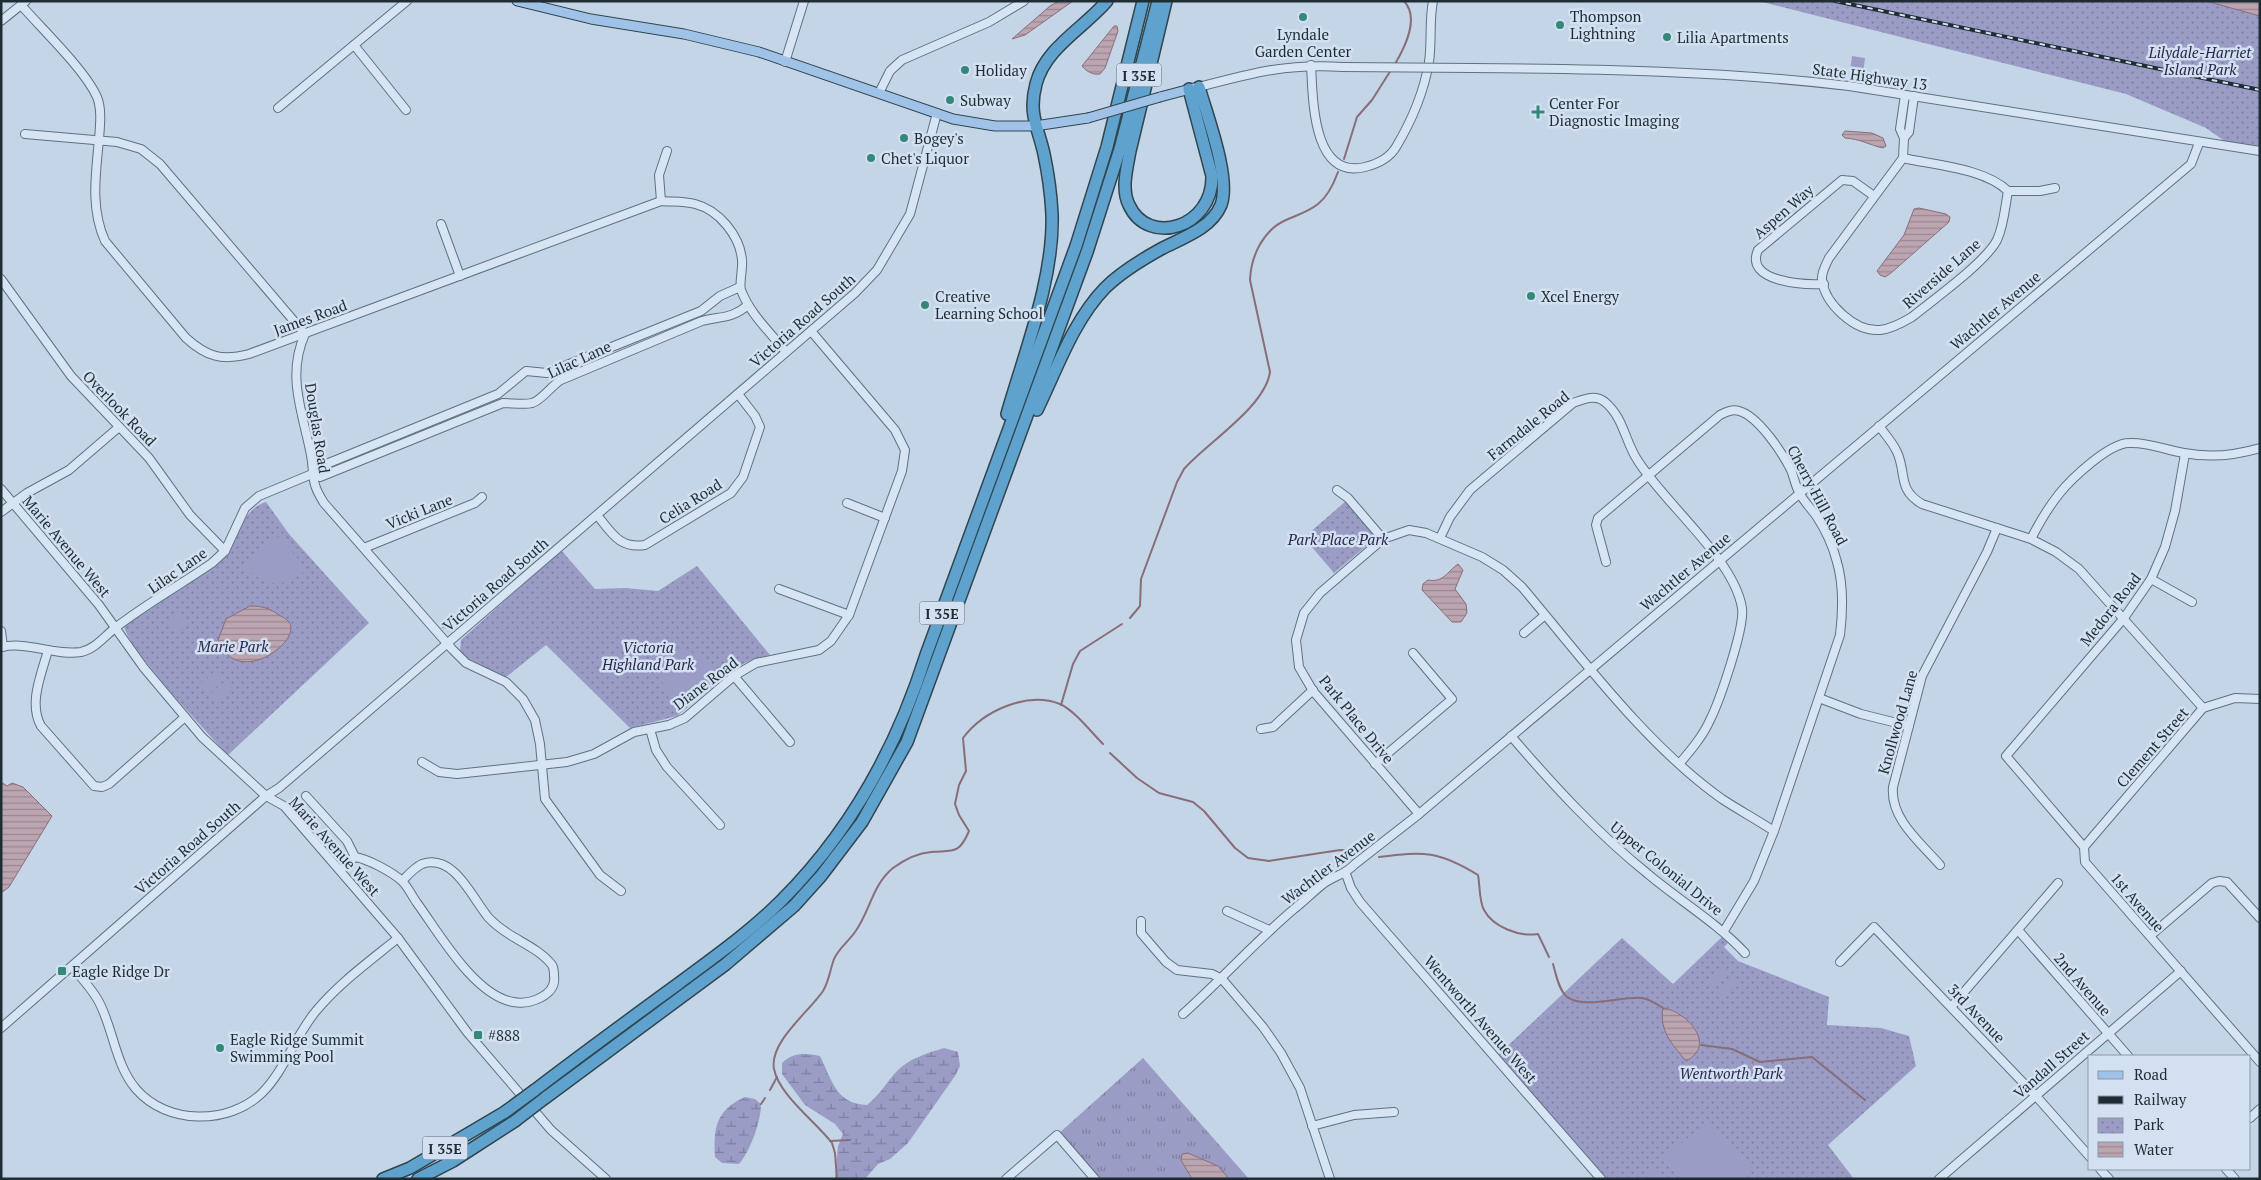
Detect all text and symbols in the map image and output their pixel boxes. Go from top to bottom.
place label: Thompson Lightning [1570,6,1642,43]
marker: Lyndale Garden Center [1297,11,1309,23]
marker: Thompson Lightning [1554,19,1566,31]
place label: Lyndale Garden Center [1255,24,1352,61]
place label: Lilia Apartments [1677,27,1789,47]
marker: Lilia Apartments [1661,31,1673,43]
park label: Lilydale-Harriet Island Park [2148,42,2252,79]
street label: State Highway 13 [1811,58,1929,94]
place label: Holiday [975,60,1027,80]
marker: Holiday [959,64,971,76]
road number: I 35E [1116,64,1162,86]
place label: Subway [960,90,1011,110]
place label: Center For Diagnostic Imaging [1549,93,1680,130]
marker: Subway [944,94,956,106]
marker: Center For Diagnostic Imaging [1531,105,1545,119]
place label: Bogey's [914,128,964,148]
marker: Bogey's [898,132,910,144]
place label: Chet's Liquor [881,148,969,168]
marker: Chet's Liquor [865,152,877,164]
street label: Aspen Way [1749,179,1818,243]
street label: Riverside Lane [1898,233,1984,313]
street label: Wachtler Avenue [1946,266,2044,354]
street label: Victoria Road South [745,269,859,371]
place label: Creative Learning School [935,286,1043,323]
place label: Xcel Energy [1541,286,1620,306]
marker: Xcel Energy [1525,290,1537,302]
street label: James Road [270,294,350,340]
marker: Creative Learning School [919,299,931,311]
street label: Lilac Lane [544,336,614,382]
street label: Overlook Road [79,366,161,450]
street label: Douglas Road [301,381,335,475]
street label: Farmdale Road [1483,386,1573,464]
street label: Cherry Hill Road [1783,441,1853,549]
street label: Celia Road [655,474,725,528]
street label: Vicki Lane [383,489,455,533]
street label: Marie Avenue West [18,491,116,601]
street label: Wachtler Avenue [1636,527,1734,615]
park label: Park Place Park [1287,529,1389,549]
street label: Victoria Road South [438,533,552,635]
street label: Lilac Lane [144,542,210,598]
street label: Medora Road [2075,568,2145,650]
road number: I 35E [920,602,964,624]
park label: Marie Park [197,636,269,656]
park label: Victoria Highland Park [601,637,695,674]
street label: Diane Road [669,652,741,714]
street label: Knollwood Lane [1873,668,1921,776]
street label: Park Place Drive [1315,671,1399,767]
street label: Clement Street [2112,702,2193,791]
street label: Marie Avenue West [285,792,385,900]
street label: Victoria Road South [130,796,244,898]
street label: Upper Colonial Drive [1607,816,1727,920]
street label: Wachtler Avenue [1277,825,1379,909]
street label: 1st Avenue [2107,868,2169,936]
street label: 2nd Avenue [2050,948,2116,1020]
street label: Wentworth Avenue West [1420,951,1542,1087]
place label: Eagle Ridge Dr [72,961,170,981]
marker: Eagle Ridge Dr [56,965,68,977]
street label: 3rd Avenue [1944,979,2010,1047]
place label: #888 [488,1025,520,1045]
street label: Vandall Street [2009,1025,2093,1102]
place label: Eagle Ridge Summit Swimming Pool [230,1029,364,1066]
marker: #888 [472,1029,484,1041]
marker: Eagle Ridge Summit Swimming Pool [214,1042,226,1054]
legend [2088,1055,2251,1170]
park label: Wentworth Park [1679,1063,1784,1083]
text: Road [2134,1064,2167,1084]
text: Railway [2134,1089,2187,1109]
text: Park [2134,1114,2164,1134]
road number: I 35E [422,1136,468,1160]
text: Water [2134,1139,2174,1159]

